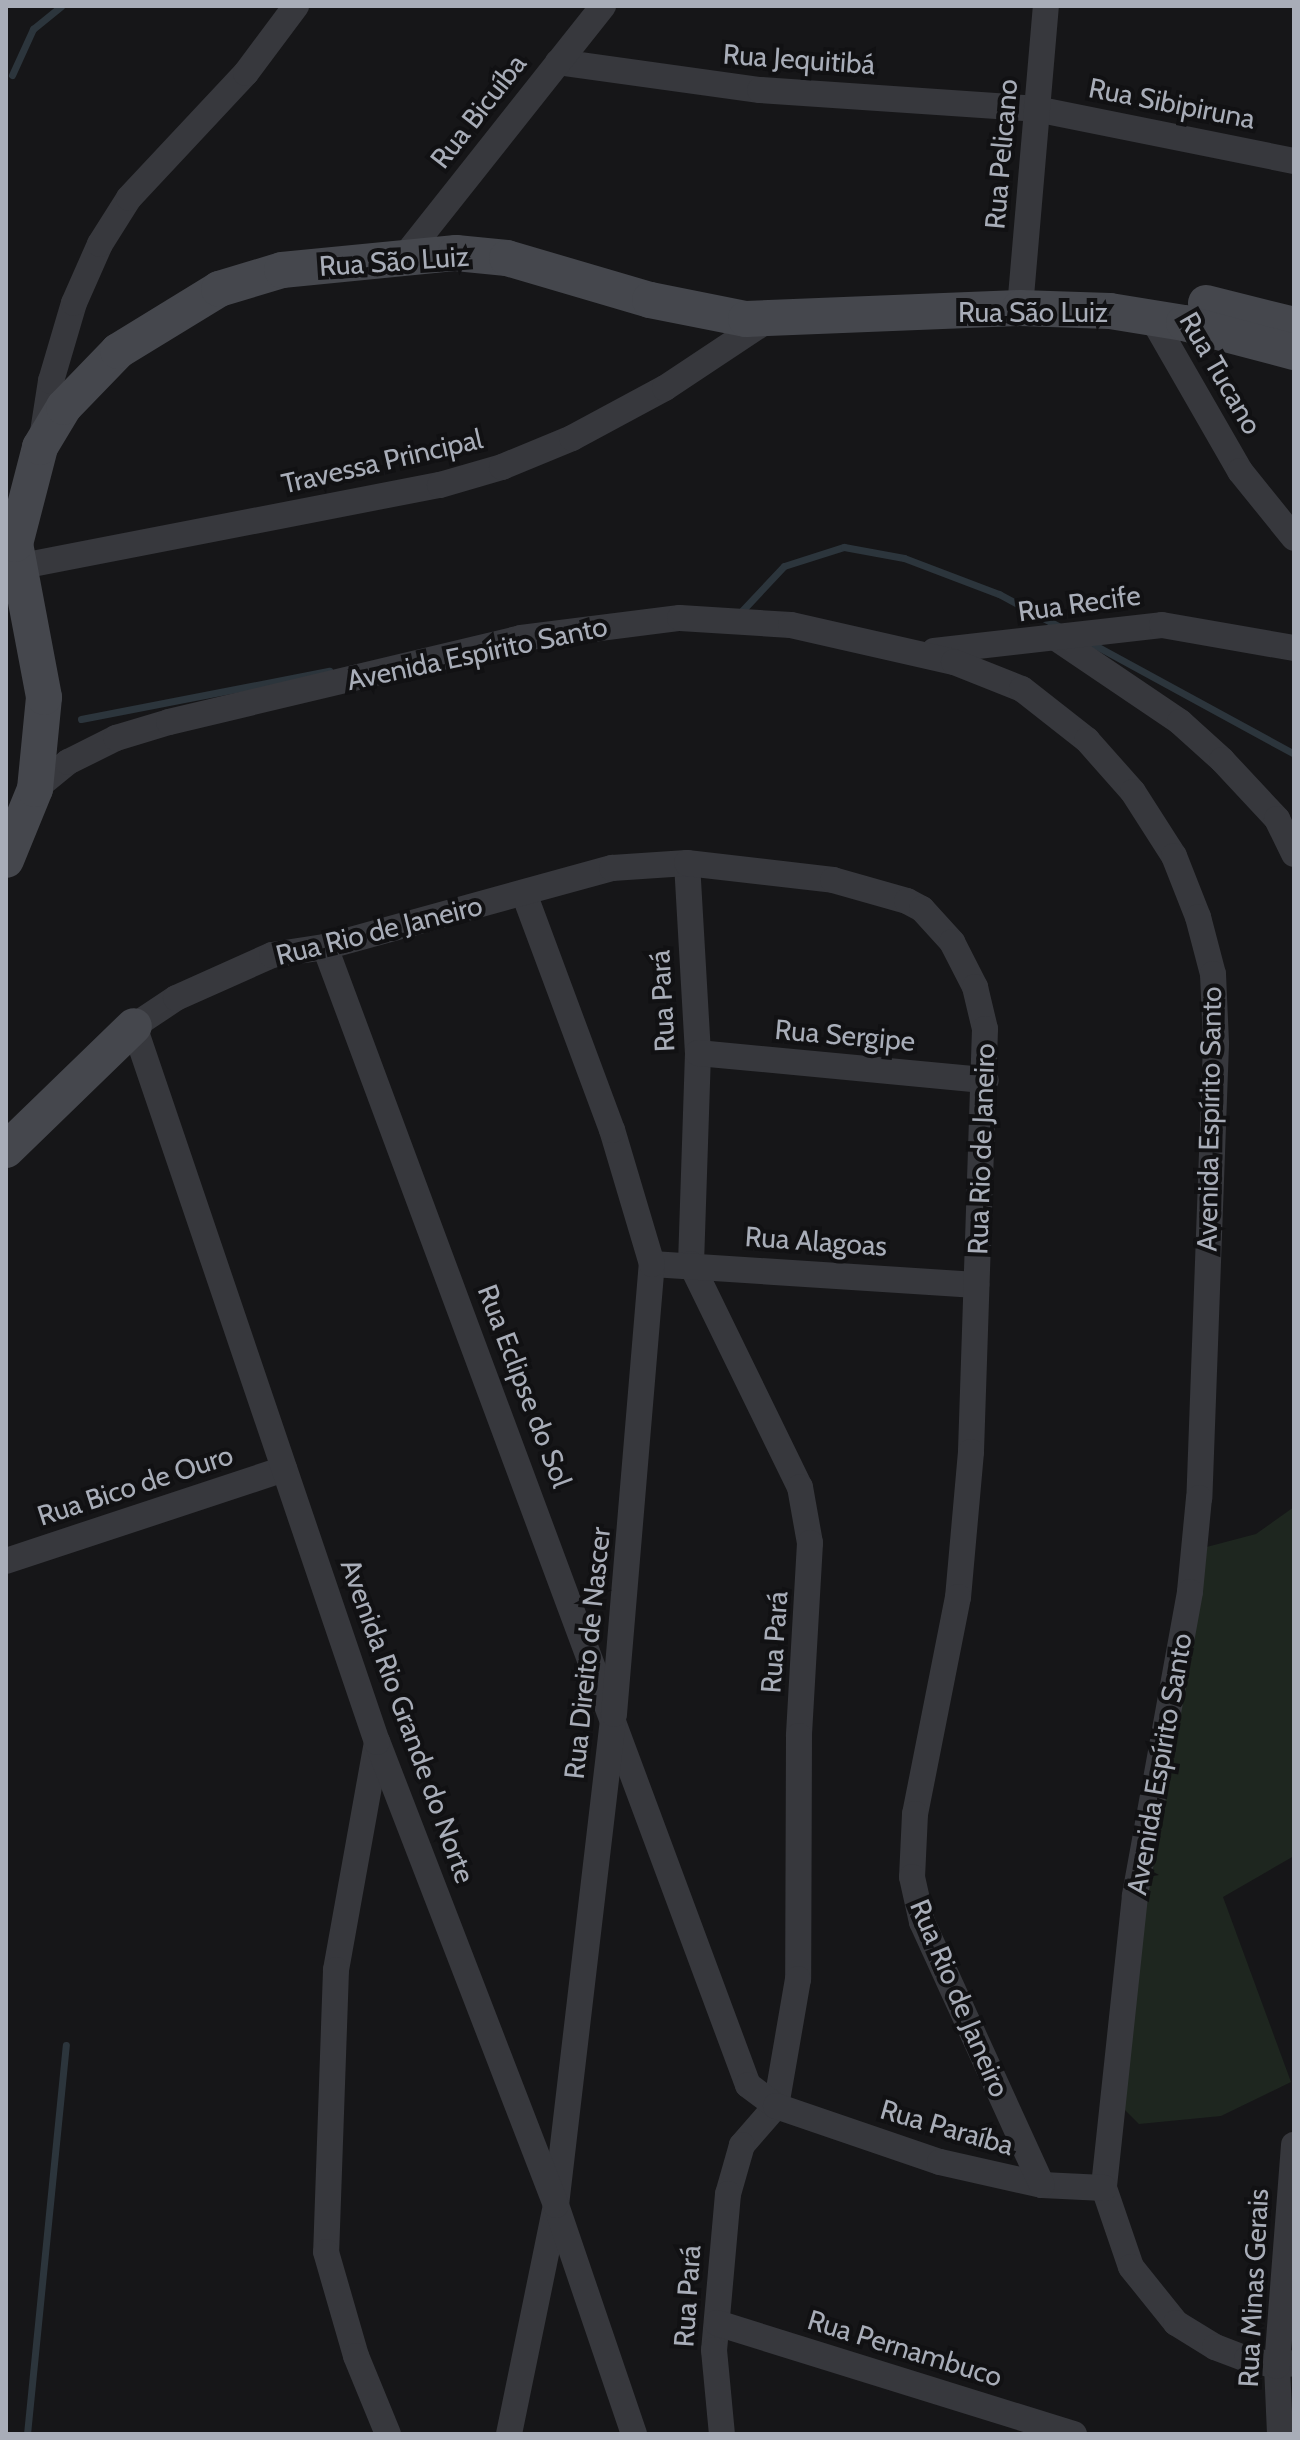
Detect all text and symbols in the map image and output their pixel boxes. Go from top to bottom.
street label: Rua Jequitibá [722,37,876,81]
street label: Rua Bicuíba [423,47,533,175]
street label: Rua Sibipiruna [1086,70,1258,136]
street label: Rua Pelicano [978,77,1024,231]
street label: Rua São Luiz [318,239,470,283]
street label: Rua São Luiz [958,295,1108,329]
street label: Rua Tucano [1173,306,1269,440]
street label: Travessa Principal [278,422,486,500]
street label: Rua Recife [1015,578,1143,628]
street label: Avenida Espírito Santo [344,609,610,697]
street label: Rua Rio de Janeiro [272,888,486,972]
street label: Rua Pará [643,949,681,1053]
street label: Avenida Espírito Santo [1190,986,1228,1252]
street label: Rua Sergipe [773,1012,917,1058]
street label: Rua Rio de Janeiro [961,1043,1001,1255]
street label: Rua Alagoas [744,1219,888,1263]
street label: Rua Eclipse do Sol [471,1280,579,1492]
street label: Rua Bico de Ouro [33,1438,237,1532]
street label: Rua Direito de Nascer [557,1525,617,1781]
street label: Avenida Rio Grande do Norte [334,1554,482,1888]
street label: Rua Pará [754,1590,794,1694]
street label: Avenida Espírito Santo [1119,1630,1199,1898]
street label: Rua Rio de Janeiro [903,1894,1017,2102]
street label: Rua Paraíba [877,2092,1017,2162]
street label: Rua Minas Gerais [1231,2188,1275,2388]
street label: Rua Pará [667,2244,707,2348]
street label: Rua Pernambuco [804,2302,1006,2394]

